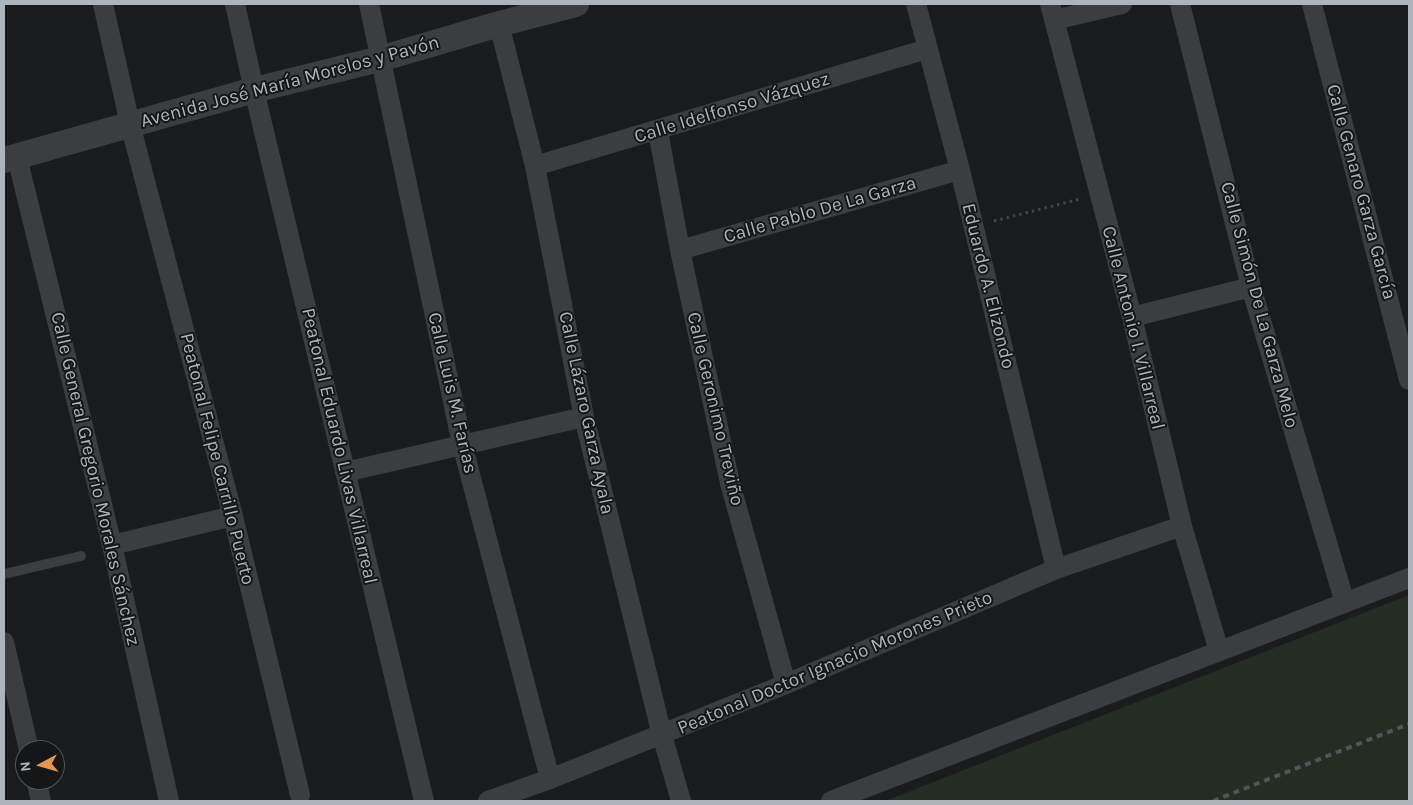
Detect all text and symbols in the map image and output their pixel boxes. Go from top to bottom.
street label: Avenida José María Morelos y Pavón [138,31,442,133]
street label: Calle Idelfonso Vázquez [632,67,832,149]
street label: Calle Genaro Garza García [1321,82,1401,302]
street label: Calle Pablo De La Garza [721,172,919,248]
street label: Calle Simón De La Garza Melo [1215,179,1303,431]
street label: Eduardo A. Elizondo [956,201,1020,371]
street label: Calle Antonio I. Villarreal [1097,224,1169,432]
street label: Peatonal Eduardo Livas Villarreal [296,306,382,586]
street label: Calle General Gregorio Morales Sánchez [45,310,145,648]
street label: Calle Luis M. Farías [422,310,482,476]
street label: Calle Lázaro Garza Ayala [553,310,619,516]
street label: Calle Geronimo Treviño [682,310,748,508]
street label: Peatonal Felipe Carrillo Puerto [175,331,259,587]
street label: Peatonal Doctor Ignacio Morones Prieto [674,586,996,740]
north arrow [15,740,65,790]
text: N [17,761,35,772]

